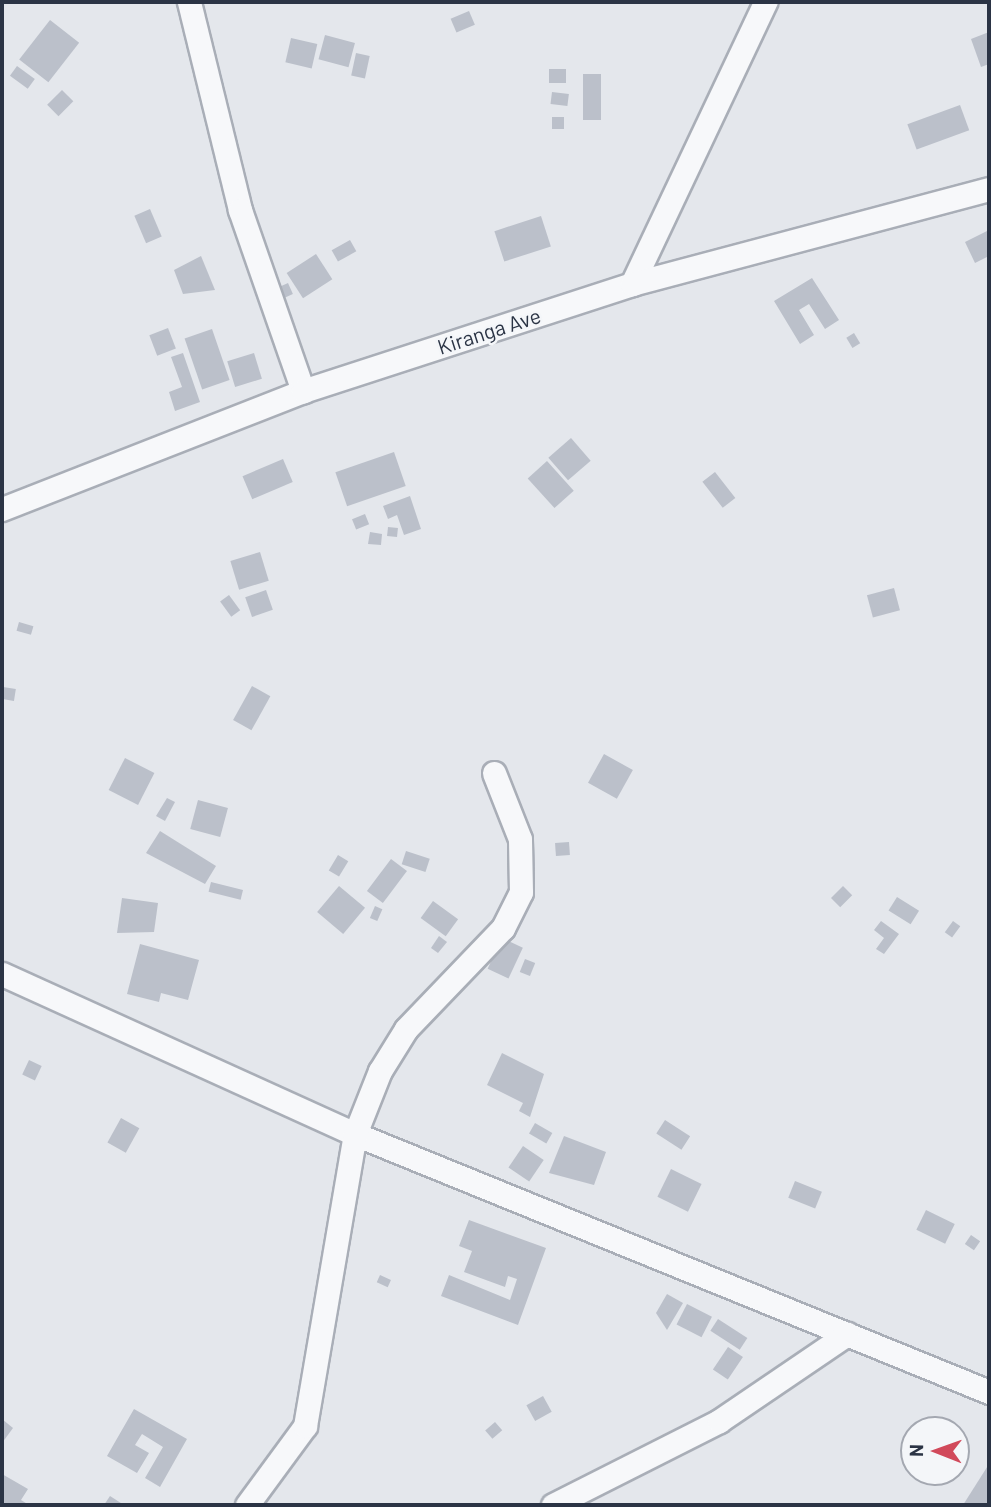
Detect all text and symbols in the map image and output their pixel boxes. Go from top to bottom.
street label: Kiranga Ave [434,302,544,360]
north arrow [900,1416,970,1486]
text: N [904,1444,927,1457]

